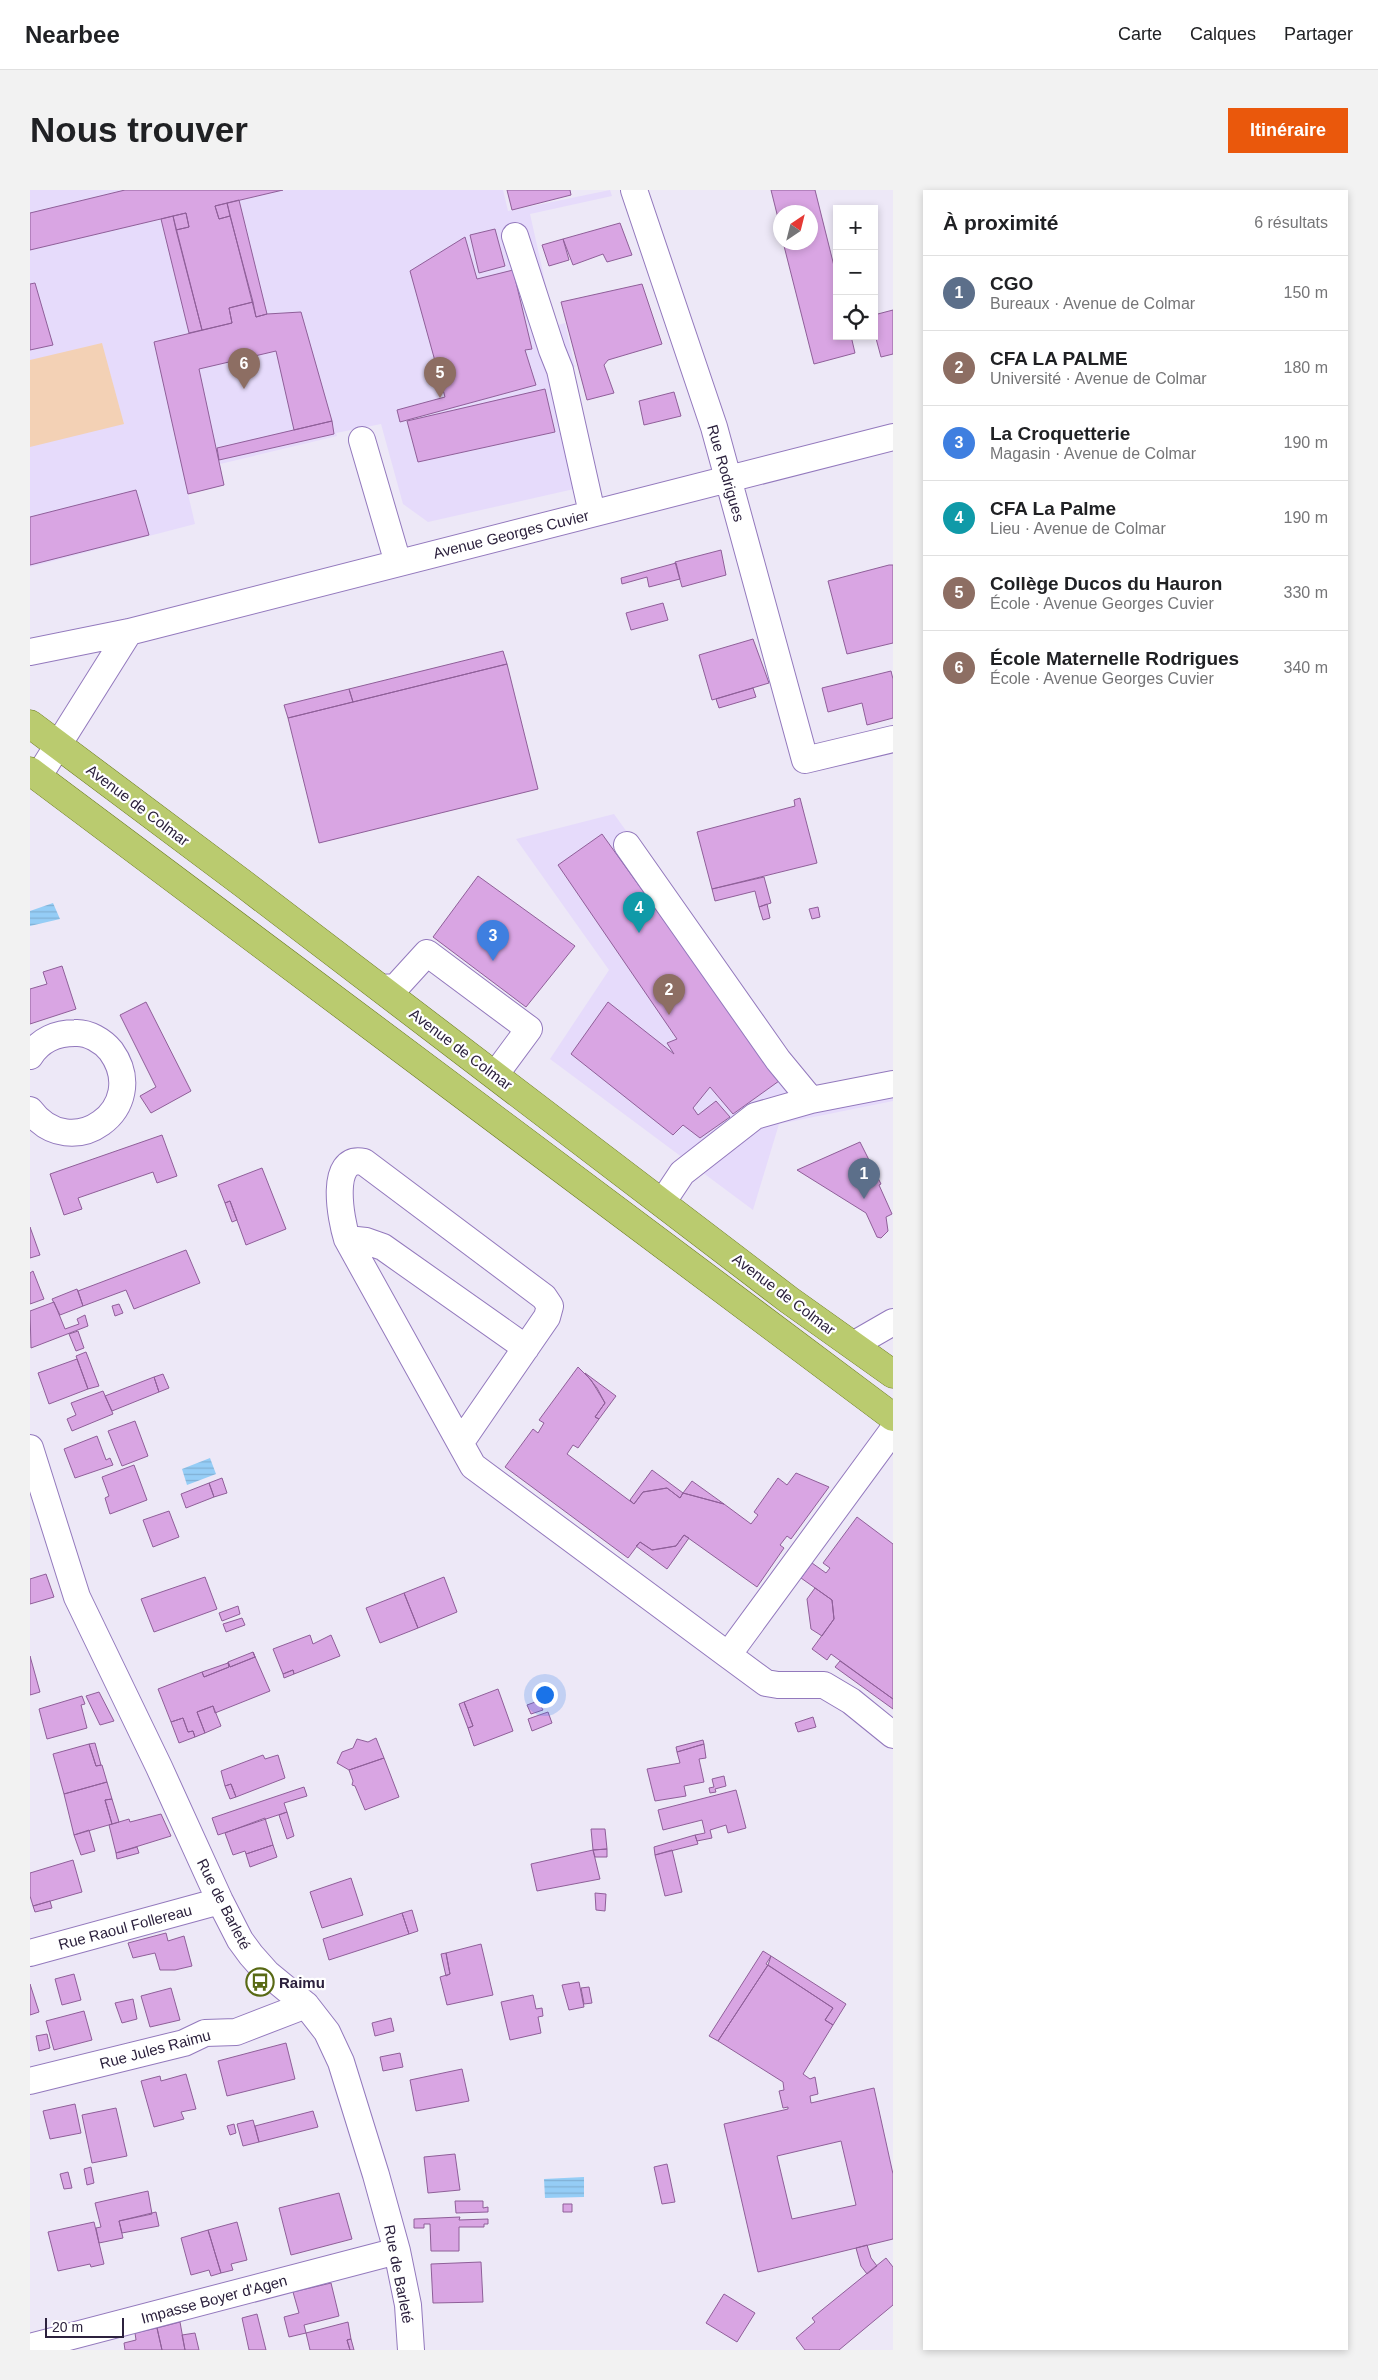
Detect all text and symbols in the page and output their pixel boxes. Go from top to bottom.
text: Nearbee [25,21,120,48]
text: Carte [1118,24,1162,44]
text: Calques [1190,24,1256,44]
text: Partager [1284,24,1353,44]
button: Itinéraire [1228,108,1348,153]
text: Nous trouver [30,110,248,149]
north arrow [773,205,818,250]
map controls [833,205,878,340]
button: + [833,205,878,250]
text: À proximité [943,211,1059,234]
text: 6 résultats [1254,214,1328,231]
button: − [833,250,878,295]
text: CGO [990,273,1033,294]
text: 1 [955,284,963,301]
text: 150 m [1284,284,1328,301]
button: locate [833,295,878,340]
text: Bureaux · Avenue de Colmar [990,295,1195,312]
pin: 6 [228,348,260,389]
text: CFA LA PALME [990,348,1128,369]
pin: 5 [424,357,456,398]
text: 2 [955,359,963,376]
text: 180 m [1284,359,1328,376]
text: Université · Avenue de Colmar [990,370,1207,387]
street label: Rue Rodrigues [704,423,748,523]
text: La Croquetterie [990,423,1130,444]
text: 3 [955,434,963,451]
text: 190 m [1284,434,1328,451]
text: Magasin · Avenue de Colmar [990,445,1196,462]
text: CFA La Palme [990,498,1116,519]
street label: Avenue Georges Cuvier [431,506,591,562]
text: 4 [955,509,963,526]
text: 190 m [1284,509,1328,526]
text: Lieu · Avenue de Colmar [990,520,1166,537]
text: Collège Ducos du Hauron [990,573,1222,594]
text: 5 [955,584,963,601]
text: 330 m [1284,584,1328,601]
text: École · Avenue Georges Cuvier [990,595,1214,612]
text: École Maternelle Rodrigues [990,648,1239,669]
text: 6 [955,659,963,676]
text: 340 m [1284,659,1328,676]
text: École · Avenue Georges Cuvier [990,670,1214,687]
street label: Avenue de Colmar [83,761,193,849]
pin: 4 [623,892,655,933]
pin: 3 [477,920,509,961]
pin: 2 [653,974,685,1015]
street label: Avenue de Colmar [406,1005,516,1093]
pin: 1 [848,1158,880,1199]
street label: Avenue de Colmar [729,1250,839,1338]
your location [532,1682,558,1708]
street label: Rue de Barleté [194,1856,254,1952]
street label: Rue Raoul Follereau [56,1901,194,1953]
bus stop icon: Raimu [245,1967,275,1997]
place label: Raimu [279,1974,325,1991]
street label: Rue Jules Raimu [98,2026,212,2072]
street label: Rue de Barleté [381,2223,417,2325]
street label: Impasse Boyer d'Agen [139,2271,289,2327]
scale bar [45,2315,124,2338]
text: 20 m [52,2319,83,2335]

